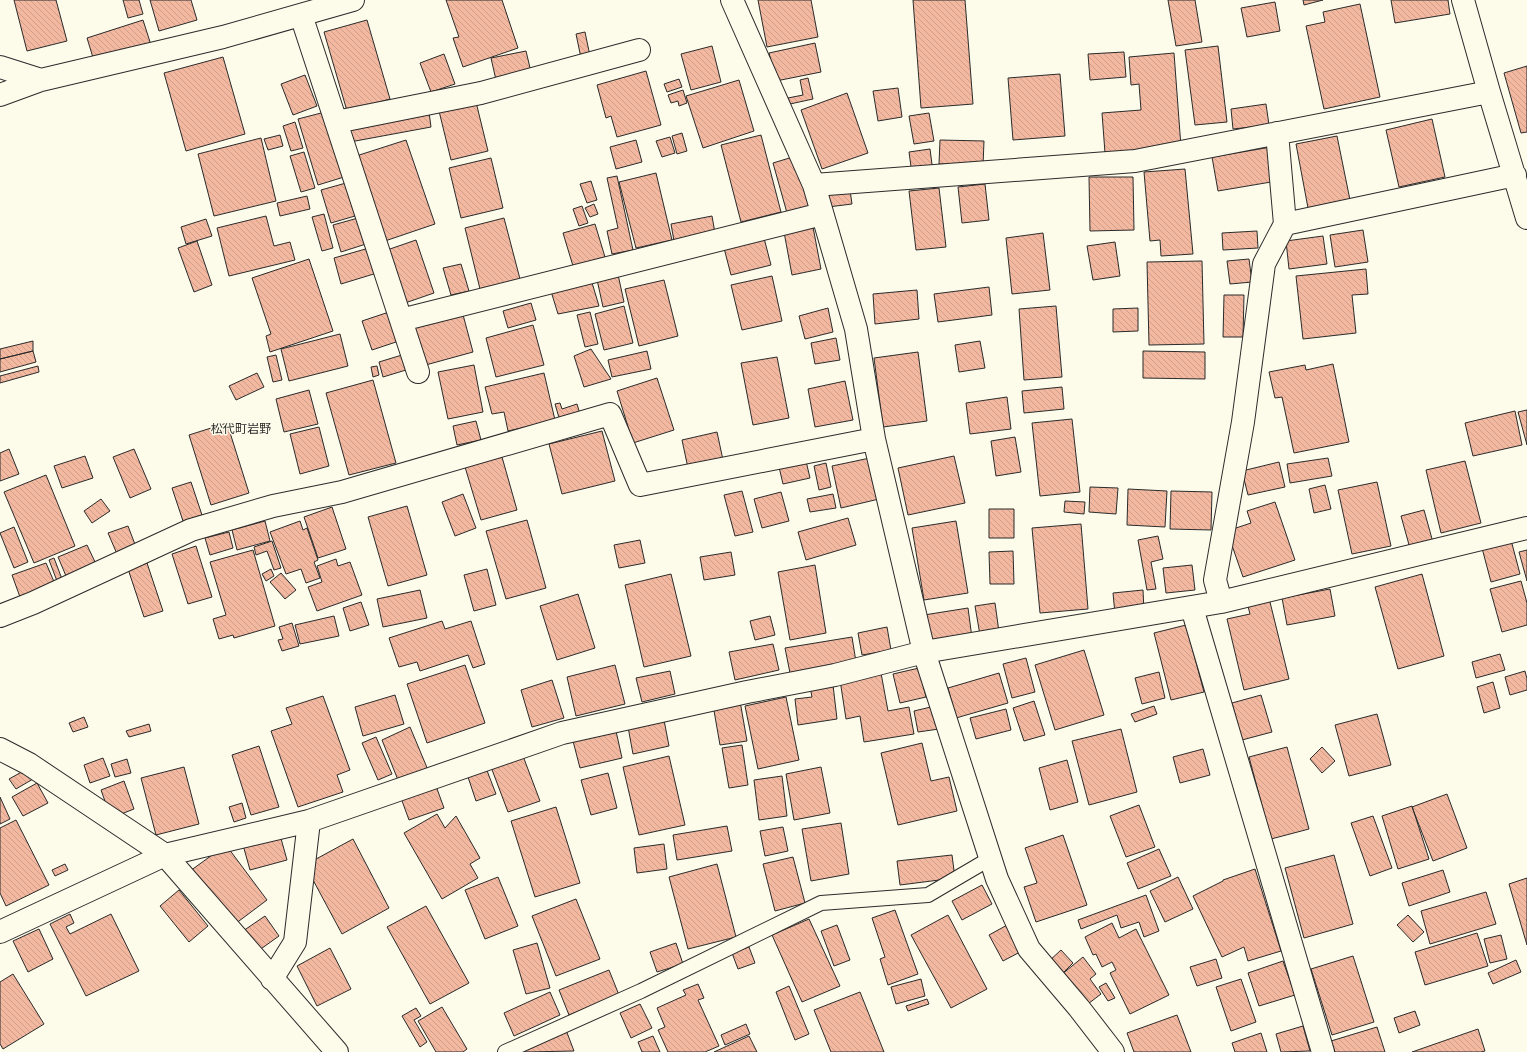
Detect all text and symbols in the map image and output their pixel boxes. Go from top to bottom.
district label: 松代町岩野 [211,421,271,436]

